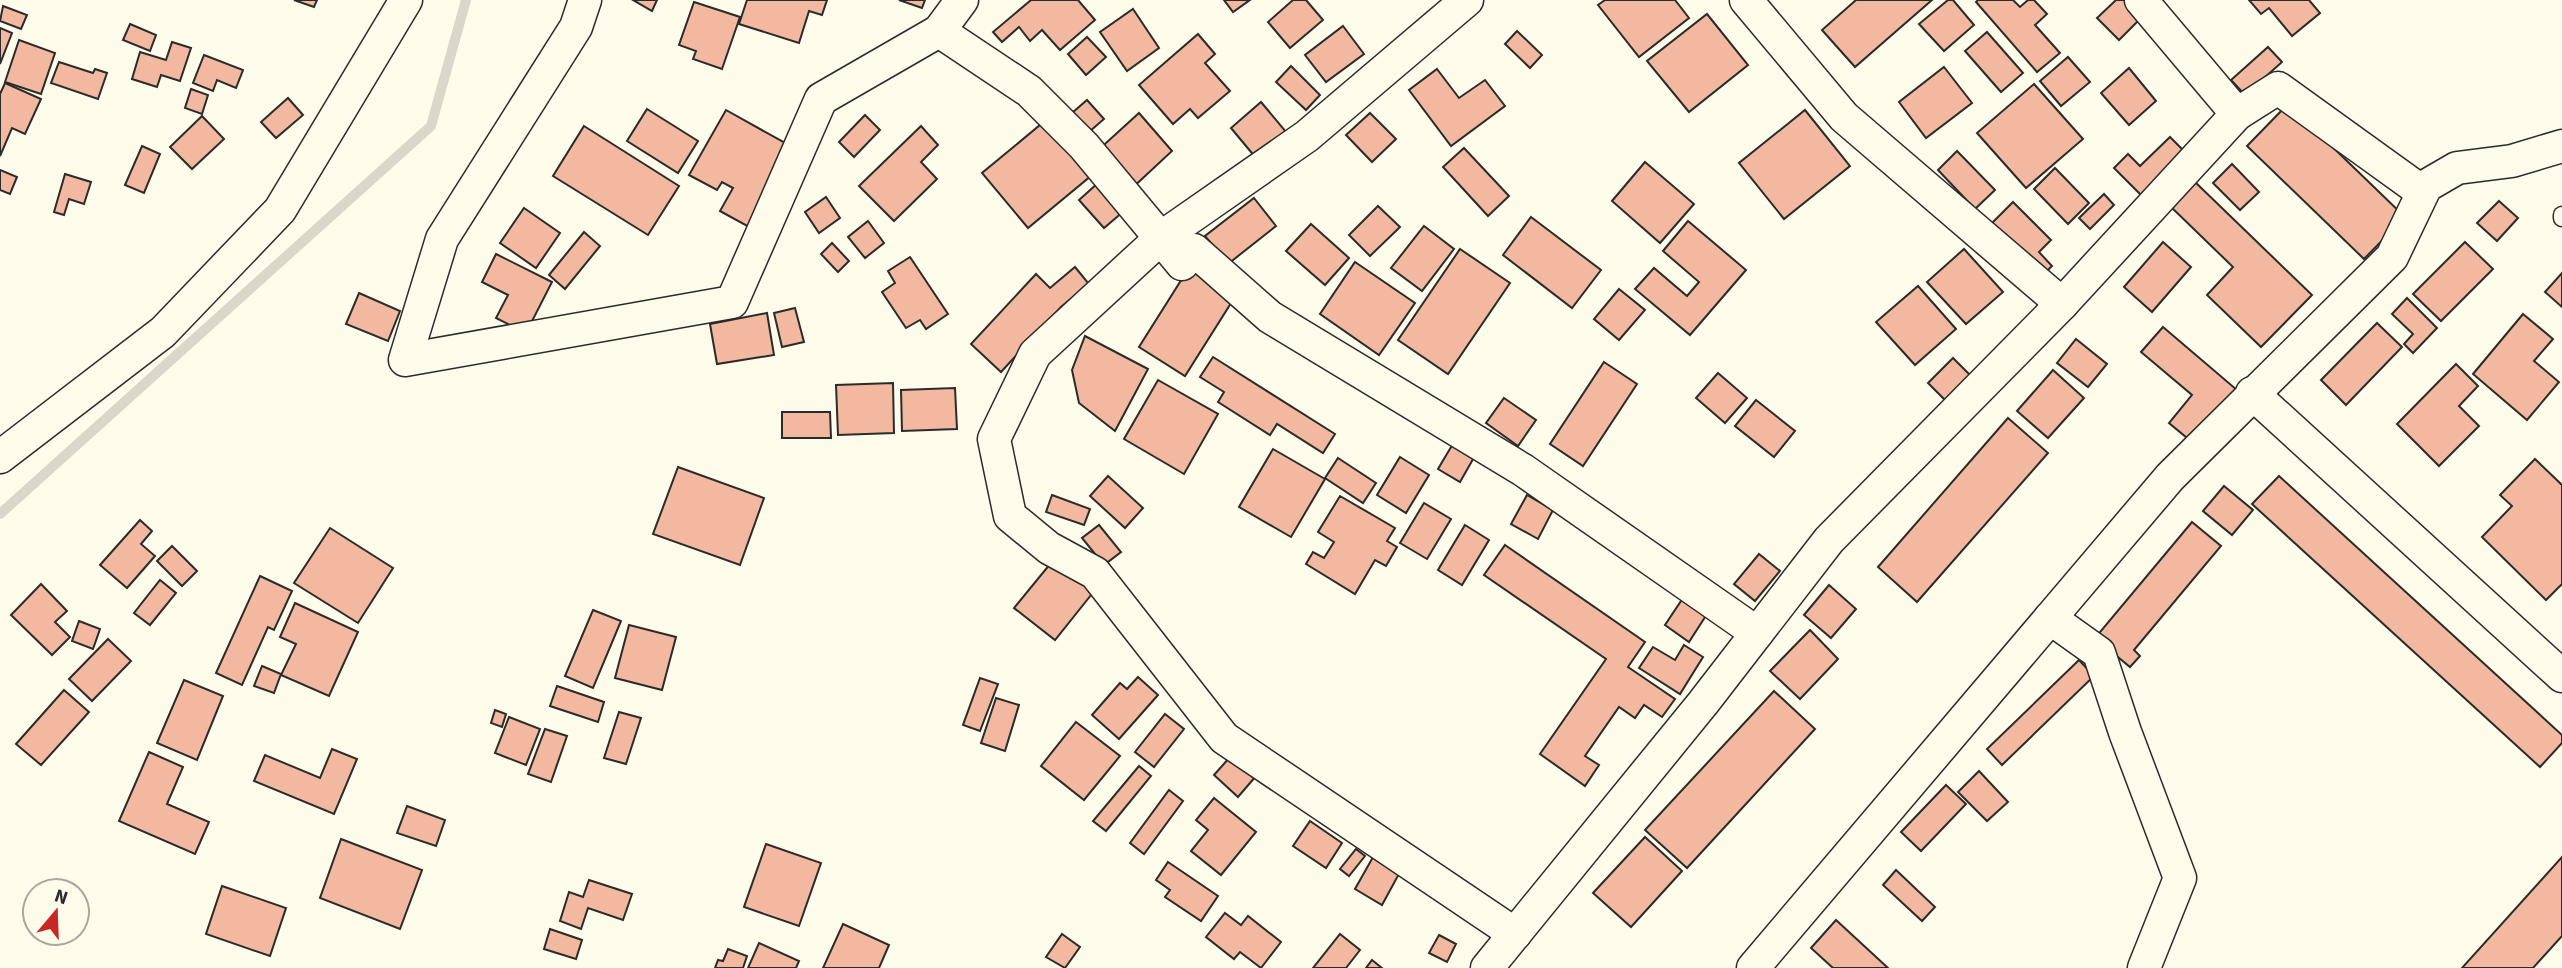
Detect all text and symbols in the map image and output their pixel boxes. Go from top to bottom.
north arrow [21,877,91,947]
text: N [51,883,71,912]

